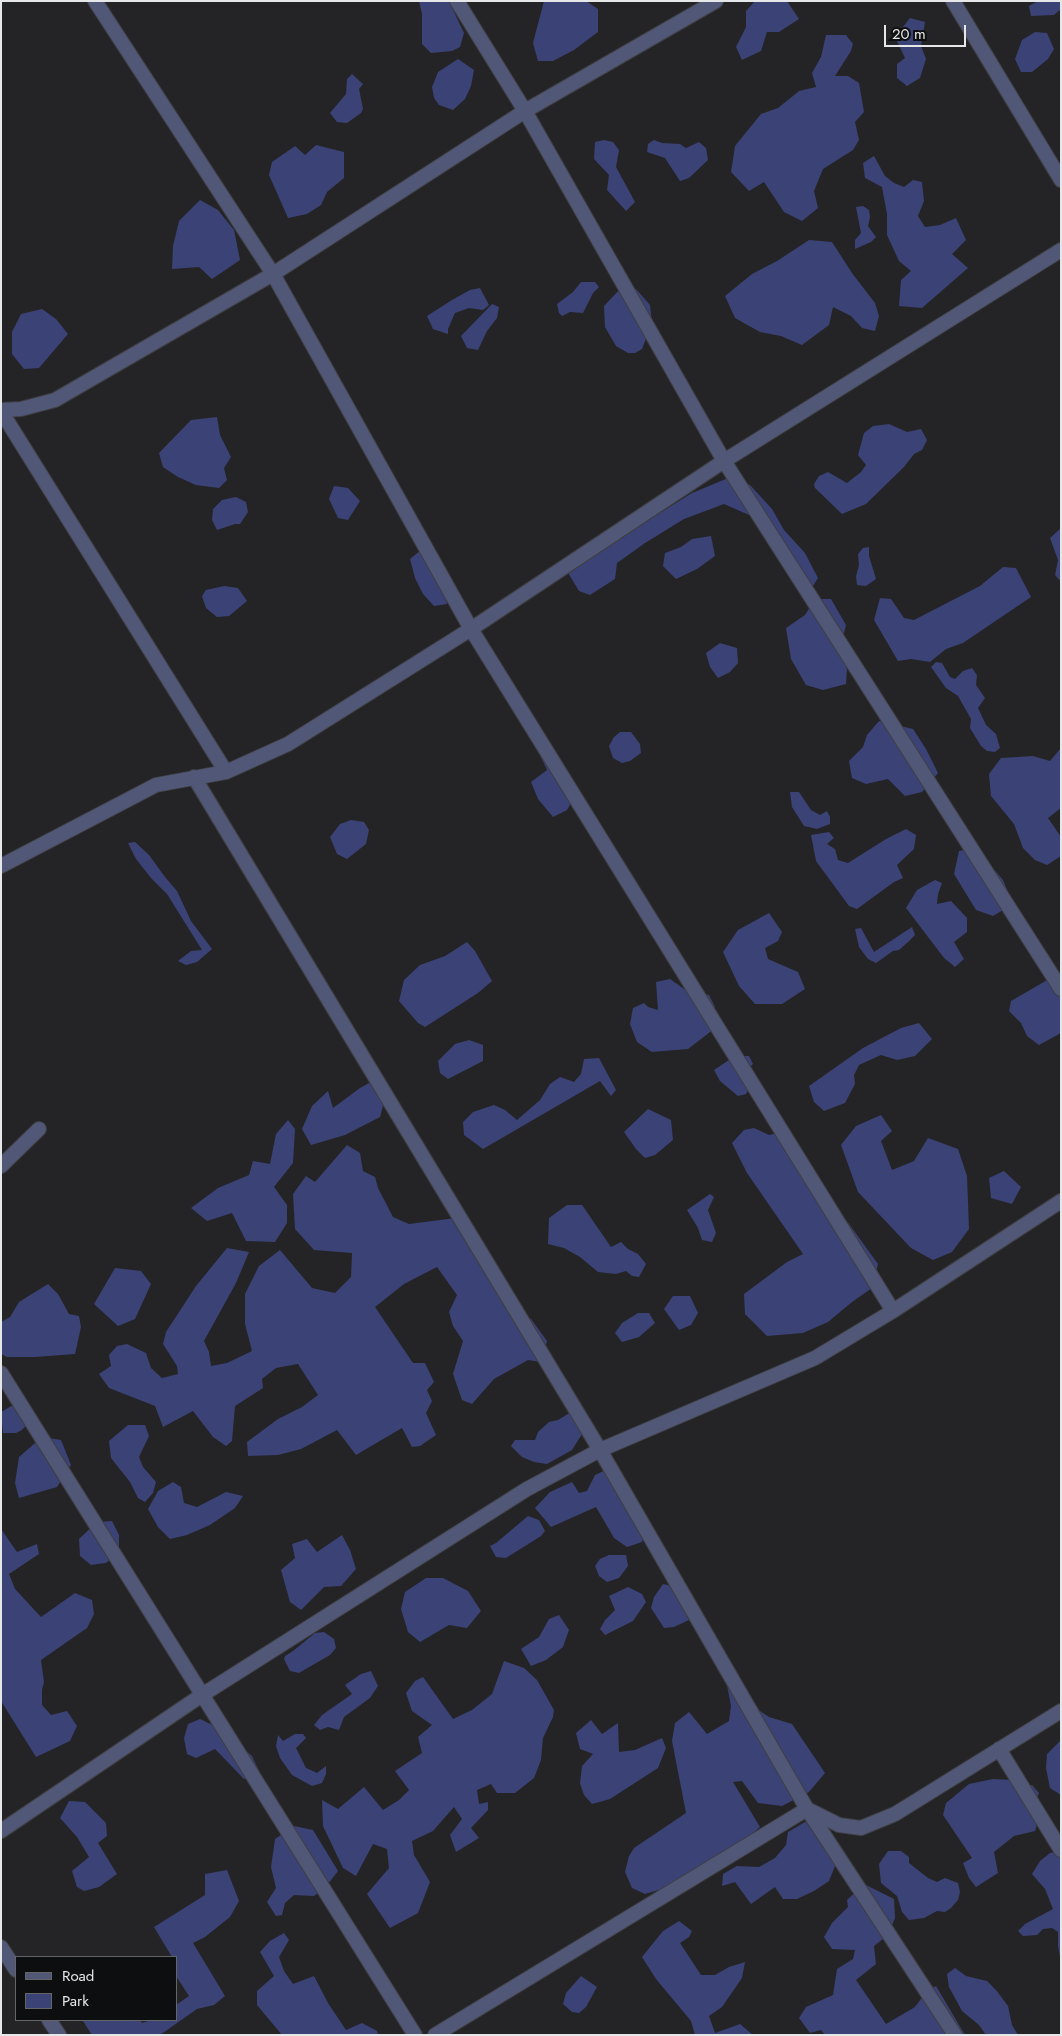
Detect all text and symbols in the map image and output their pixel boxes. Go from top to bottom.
scale bar [887,15,970,47]
text: 20 m [892,23,926,45]
legend [15,1956,178,2021]
text: Road [62,1965,94,1987]
text: Park [62,1990,89,2012]

